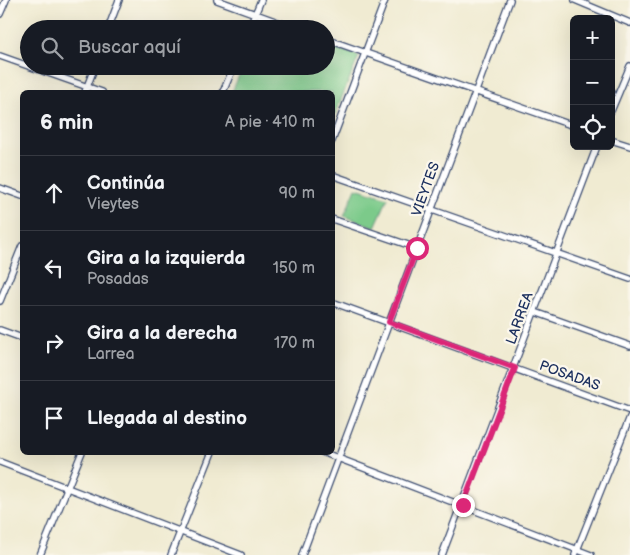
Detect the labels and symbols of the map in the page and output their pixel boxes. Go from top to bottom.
street label: VIEYTES [408,160,443,219]
route start [406,237,429,260]
street label: LARREA [502,289,537,347]
street label: POSADAS [537,357,602,394]
route end [452,494,475,517]

